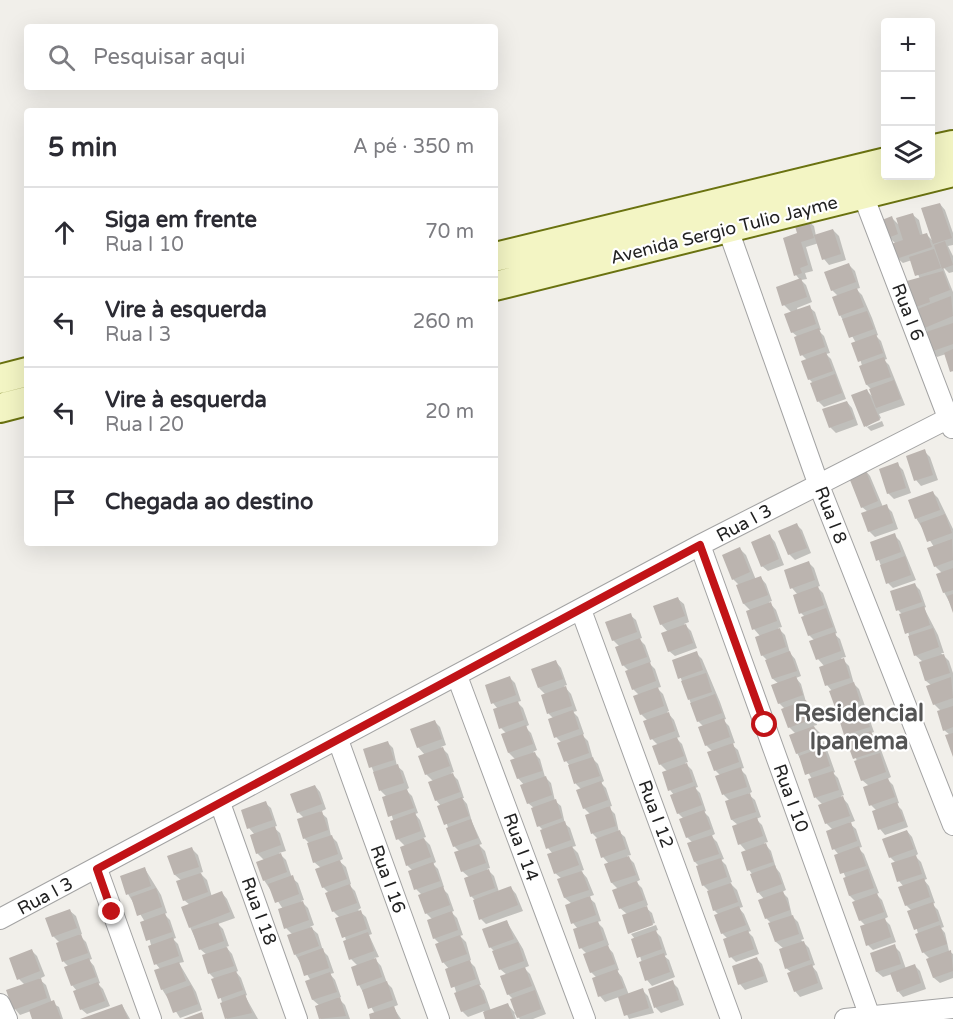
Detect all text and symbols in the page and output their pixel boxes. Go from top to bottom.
map controls [881,18,935,180]
button: + [881,18,935,72]
search box [24,24,498,90]
icon: search [45,41,78,74]
text: Pesquisar aqui [93,44,245,70]
button: − [881,72,935,126]
button: layers [881,126,935,180]
text: 5 min [48,132,117,163]
text: A pé · 350 m [353,135,474,159]
street label: Avenida Sergio Tulio Jayme [608,191,840,269]
text: Siga em frente [105,207,257,233]
icon: ahead [48,216,81,249]
text: 70 m [425,220,474,244]
text: Rua I 10 [105,233,184,257]
street label: Rua I 6 [887,280,929,344]
text: Vire à esquerda [105,297,267,323]
icon: left [48,306,81,339]
text: 260 m [413,310,474,334]
text: Rua I 3 [105,323,171,347]
text: Vire à esquerda [105,387,267,413]
icon: left [48,396,81,429]
text: 20 m [425,400,474,424]
text: Rua I 20 [105,413,184,437]
street label: Rua I 8 [810,483,852,547]
icon: arrive [48,486,81,519]
text: Chegada ao destino [105,489,313,515]
street label: Rua I 3 [712,499,776,547]
district label: Residencial Ipanema [794,699,924,756]
route start [751,711,777,737]
street label: Rua I 10 [769,761,813,835]
street label: Rua I 12 [634,777,678,851]
street label: Rua I 14 [499,810,543,884]
street label: Rua I 16 [366,842,410,916]
street label: Rua I 3 [13,872,77,920]
street label: Rua I 18 [237,874,281,948]
route end [98,898,124,924]

